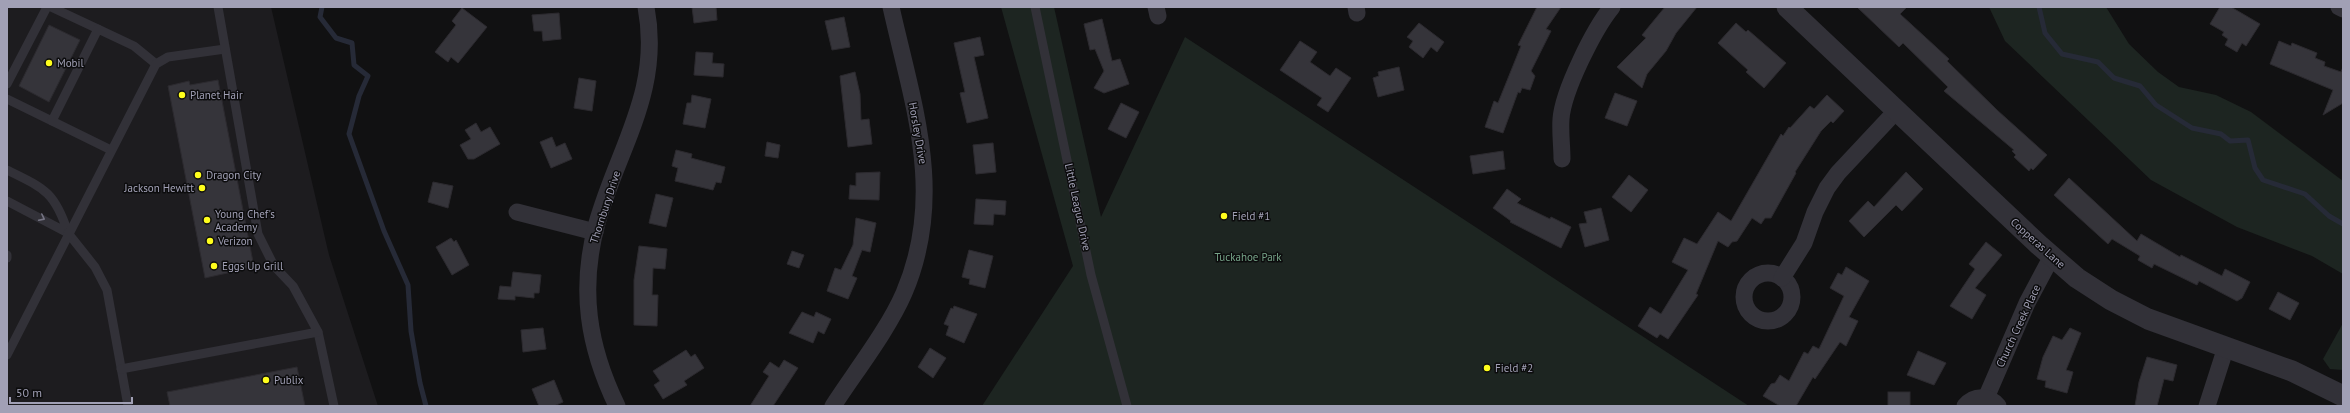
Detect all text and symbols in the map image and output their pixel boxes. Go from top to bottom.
place label: Mobil [57,56,84,70]
marker: Mobil [44,58,54,68]
place label: Planet Hair [190,88,243,102]
marker: Planet Hair [177,90,187,100]
street label: Horsley Drive [906,101,930,165]
street label: Little League Drive [1062,162,1094,252]
place label: Dragon City [206,168,262,182]
street label: Thornbury Drive [587,168,623,245]
marker: Dragon City [193,170,203,180]
place label: Jackson Hewitt [123,181,194,195]
marker: Jackson Hewitt [197,183,207,193]
place label: Young Chef's Academy [215,207,275,234]
place label: Field #1 [1232,209,1270,223]
marker: Field #1 [1219,211,1229,221]
one-way arrow [38,213,45,221]
marker: Young Chef's Academy [202,215,212,225]
street label: Copperas Lane [2008,215,2068,271]
place label: Verizon [217,234,253,248]
marker: Verizon [205,236,215,246]
park label: Tuckahoe Park [1214,250,1282,264]
place label: Eggs Up Grill [222,259,284,273]
marker: Eggs Up Grill [209,261,219,271]
street label: Church Creek Place [1993,282,2043,370]
place label: Field #2 [1495,361,1533,375]
marker: Field #2 [1482,363,1492,373]
place label: Publix [274,373,304,387]
marker: Publix [261,375,271,385]
scale bar [10,379,132,405]
text: 50 m [16,385,42,400]

